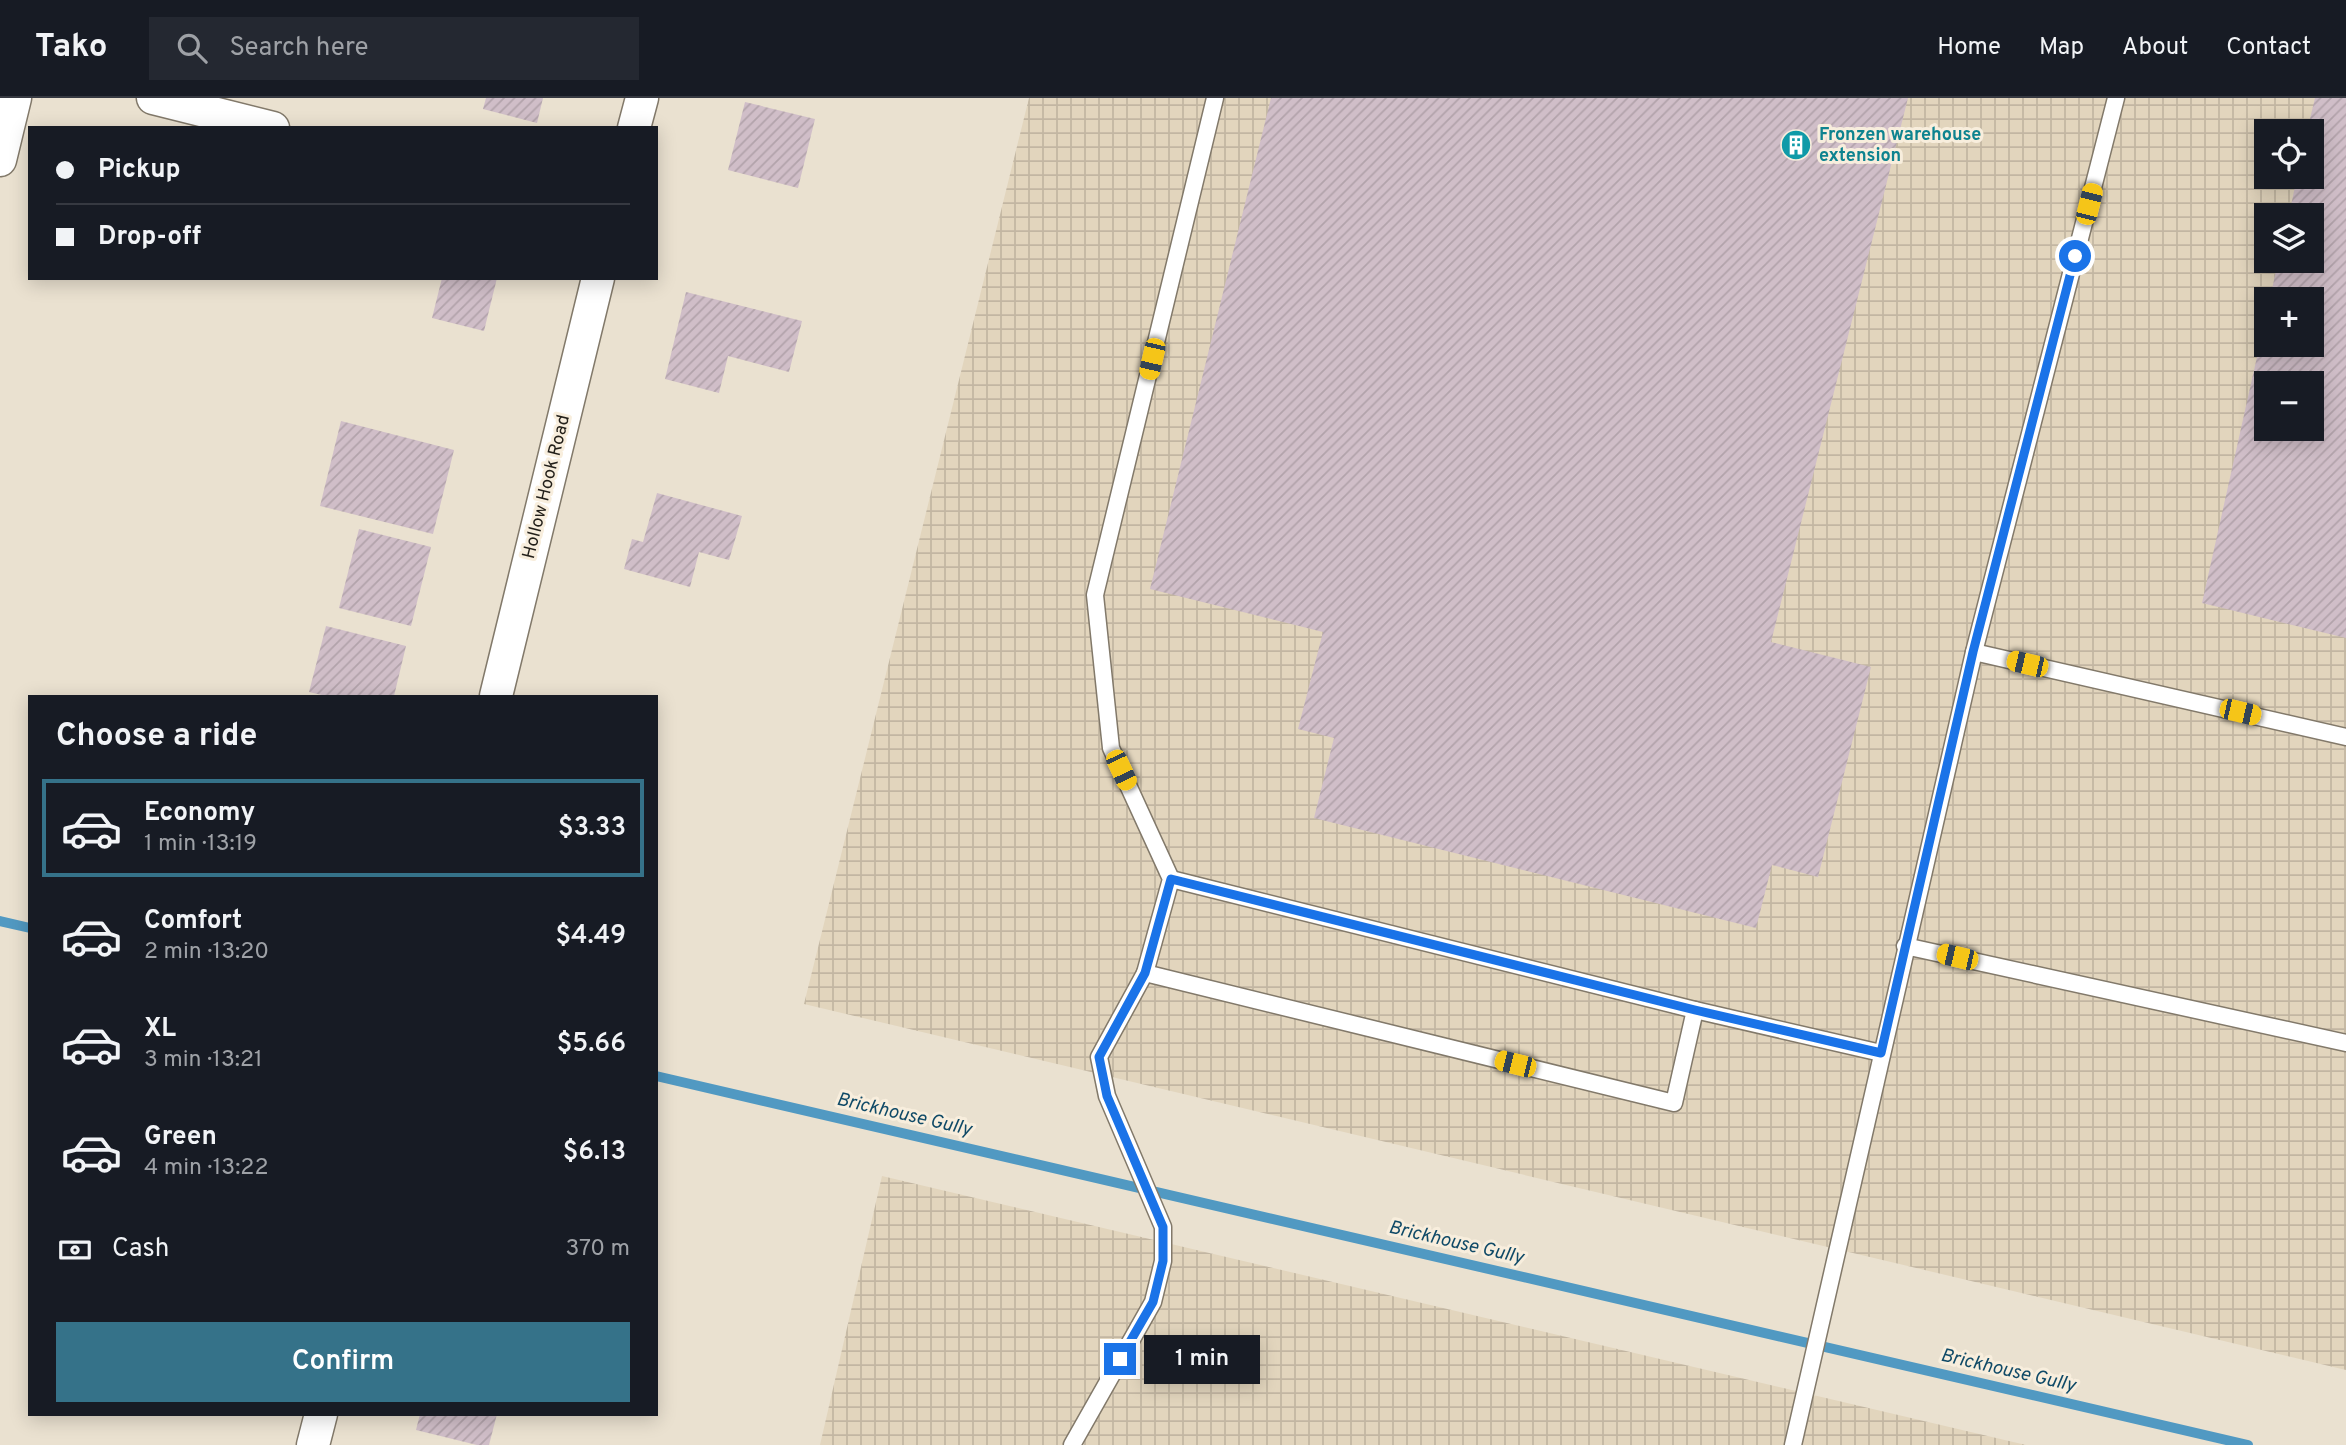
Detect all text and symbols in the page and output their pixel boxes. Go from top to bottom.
search box [149,17,639,80]
text: Tako [35,27,107,69]
icon: search [173,29,211,67]
text: Search here [229,32,368,65]
text: Home [1937,33,2001,63]
text: Map [2039,33,2084,63]
text: About [2122,33,2188,63]
text: Contact [2226,33,2311,63]
map controls [2254,119,2324,441]
button: locate [2254,119,2324,189]
place label: Fronzen warehouse extension [1819,124,1981,168]
building icon: Fronzen warehouse extension [1779,128,1813,162]
text: Pickup [98,154,181,187]
car [2074,181,2105,227]
button: layers [2254,203,2324,273]
text: Drop-off [98,221,201,254]
route start [2059,240,2091,272]
button: + [2254,287,2324,357]
car [1138,336,1167,382]
button: − [2254,371,2324,441]
street label: Hollow Hook Road [518,413,576,561]
car [2005,649,2050,679]
car [2218,697,2263,727]
text: Choose a ride [56,717,257,757]
car [1103,747,1140,793]
icon: car [60,797,123,860]
text: Economy [144,797,255,830]
text: $3.33 [558,812,626,845]
text: 1 min · 13:19 [144,830,257,859]
icon: car [60,905,123,968]
text: Comfort [144,905,242,938]
text: $4.49 [556,920,626,953]
text: 2 min · 13:20 [144,938,269,967]
car [1935,942,1980,972]
icon: car [60,1013,123,1076]
text: XL [144,1013,176,1046]
text: $5.66 [557,1028,626,1061]
text: 3 min · 13:21 [144,1046,263,1075]
car [1493,1049,1538,1079]
water label: Brickhouse Gully [834,1088,975,1142]
icon: car [60,1121,123,1184]
text: Green [144,1121,217,1154]
text: $6.13 [563,1136,626,1169]
text: 4 min · 13:22 [144,1154,269,1183]
water label: Brickhouse Gully [1386,1216,1527,1270]
icon: cash [56,1231,94,1269]
text: Cash [112,1233,169,1266]
text: 370 m [565,1235,630,1264]
button: Confirm [56,1322,630,1402]
callout: 1 min [1144,1334,1260,1384]
route end [1104,1343,1136,1375]
water label: Brickhouse Gully [1938,1344,2079,1398]
text: 1 min [1175,1345,1229,1374]

